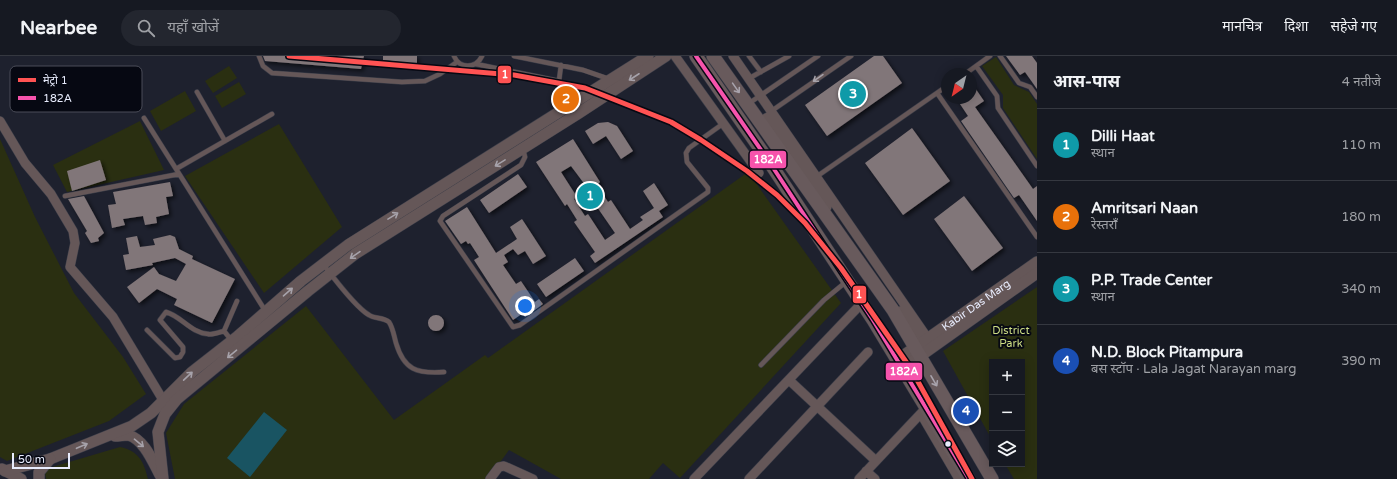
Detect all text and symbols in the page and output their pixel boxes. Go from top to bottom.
search box [121,10,401,46]
text: Nearbee [20,17,97,39]
icon: search [135,17,157,39]
text: यहाँ खोजें [167,18,219,36]
text: मानचित्र [1222,18,1262,35]
text: दिशा [1284,18,1308,35]
text: सहेजे गए [1330,18,1377,35]
line badge: 1 [497,65,512,84]
legend [10,66,142,112]
text: 1 [502,68,509,81]
north arrow [941,68,977,104]
text: आस-पास [1053,71,1120,92]
one-way arrow [628,73,639,82]
text: मेट्रो 1 [43,74,68,87]
one-way arrow [813,74,824,82]
text: 4 नतीजे [1342,74,1381,90]
pin: 3 [840,79,866,109]
one-way arrow [732,82,740,93]
pin: 2 [553,84,579,114]
text: 182A [43,92,72,105]
text: Dilli Haat [1091,127,1155,145]
text: 1 [1062,137,1070,153]
text: 110 m [1341,137,1381,153]
text: स्थान [1091,145,1115,161]
line badge: 182A [749,150,787,169]
text: 182A [754,153,782,166]
one-way arrow [494,159,506,167]
pin: 1 [577,181,603,211]
text: Amritsari Naan [1091,199,1198,217]
text: 2 [1062,209,1070,225]
text: 180 m [1341,209,1381,225]
one-way arrow [387,212,398,220]
text: रेस्तराँ [1091,217,1117,233]
one-way arrow [350,251,361,259]
text: P.P. Trade Center [1091,271,1212,289]
street label: Kabir Das Marg [939,276,1012,333]
text: 3 [1062,281,1070,297]
text: 340 m [1341,281,1381,297]
line badge: 1 [852,285,867,304]
one-way arrow [283,288,293,297]
text: 1 [856,288,863,301]
text: स्थान [1091,289,1115,305]
your location [515,296,535,316]
park label: District Park [992,324,1030,350]
text: N.D. Block Pitampura [1091,343,1243,361]
one-way arrow [227,349,238,358]
text: 4 [1062,353,1070,369]
text: 390 m [1341,353,1381,369]
map controls [989,359,1025,467]
button: + [989,359,1025,395]
text: बस स्टॉप · Lala Jagat Narayan marg [1091,361,1297,377]
line badge: 182A [885,362,923,381]
text: 182A [890,365,918,378]
one-way arrow [183,372,193,381]
one-way arrow [931,375,939,387]
button: − [989,395,1025,431]
pin: 4 [953,396,979,426]
button: layers [989,431,1025,467]
one-way arrow [133,439,144,448]
unlabelled marker [943,439,953,449]
one-way arrow [75,442,87,449]
scale bar [12,451,70,470]
text: 50 m [18,453,45,466]

